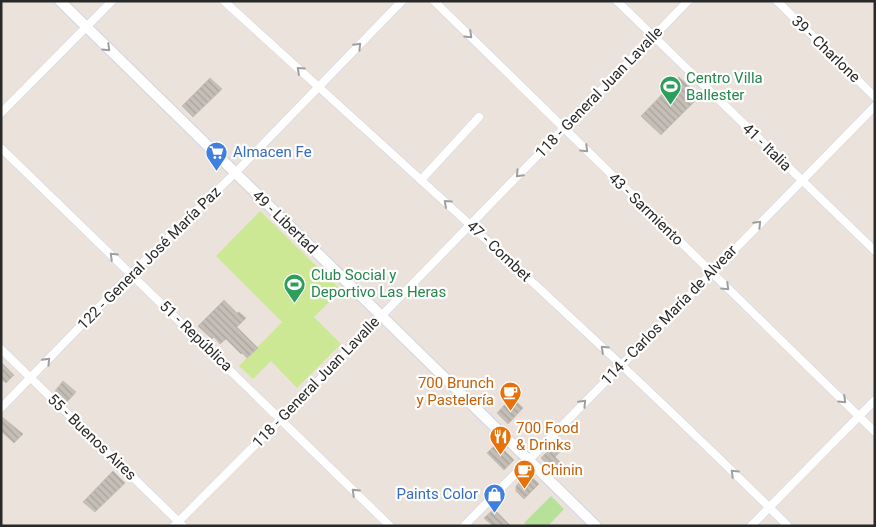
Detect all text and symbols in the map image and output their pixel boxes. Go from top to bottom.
street label: 39 - Charlone [788,12,864,86]
street label: 118 - General Juan Lavalle [532,23,666,161]
one-way arrow [463,29,472,38]
one-way arrow [101,42,110,51]
one-way arrow [352,42,361,51]
one-way arrow [297,67,306,76]
place label: Centro Villa Ballester [686,69,763,104]
sports icon: Centro Villa Ballester [658,75,682,106]
street label: 41 - Italia [739,119,795,175]
supermarket icon: Almacen Fe [205,140,229,171]
place label: Almacen Fe [233,143,312,161]
one-way arrow [579,143,588,152]
one-way arrow [516,168,525,177]
street label: 43 - Sarmiento [605,169,687,249]
street label: 122 - General José María Paz [74,183,224,333]
street label: 49 - Libertad [249,187,321,257]
one-way arrow [443,199,452,208]
street label: 47 - Combet [463,217,535,285]
one-way arrow [752,221,761,230]
street label: 114 - Carlos María de Alvear [597,241,741,389]
one-way arrow [110,253,119,262]
place label: Club Social y Deportivo Las Heras [311,266,446,301]
sports icon: Club Social y Deportivo Las Heras [283,272,307,303]
one-way arrow [721,281,730,290]
street label: 51 - República [156,297,236,375]
street label: 118 - General Juan Lavalle [249,313,383,451]
one-way arrow [601,346,610,355]
one-way arrow [41,357,50,366]
place label: 700 Brunch y Pastelería [416,374,494,409]
cafe icon: 700 Brunch y Pastelería [498,380,522,411]
street label: 55 - Buenos Aires [44,390,140,484]
one-way arrow [837,394,846,403]
one-way arrow [577,400,586,409]
place label: 700 Food & Drinks [516,419,579,454]
restaurant icon: 700 Food & Drinks [488,425,512,456]
cafe icon: Chinin [513,458,537,489]
place label: Chinin [541,461,583,479]
one-way arrow [731,470,740,479]
shop icon: Paints Color [482,482,506,513]
place label: Paints Color [397,485,478,503]
one-way arrow [352,489,361,498]

